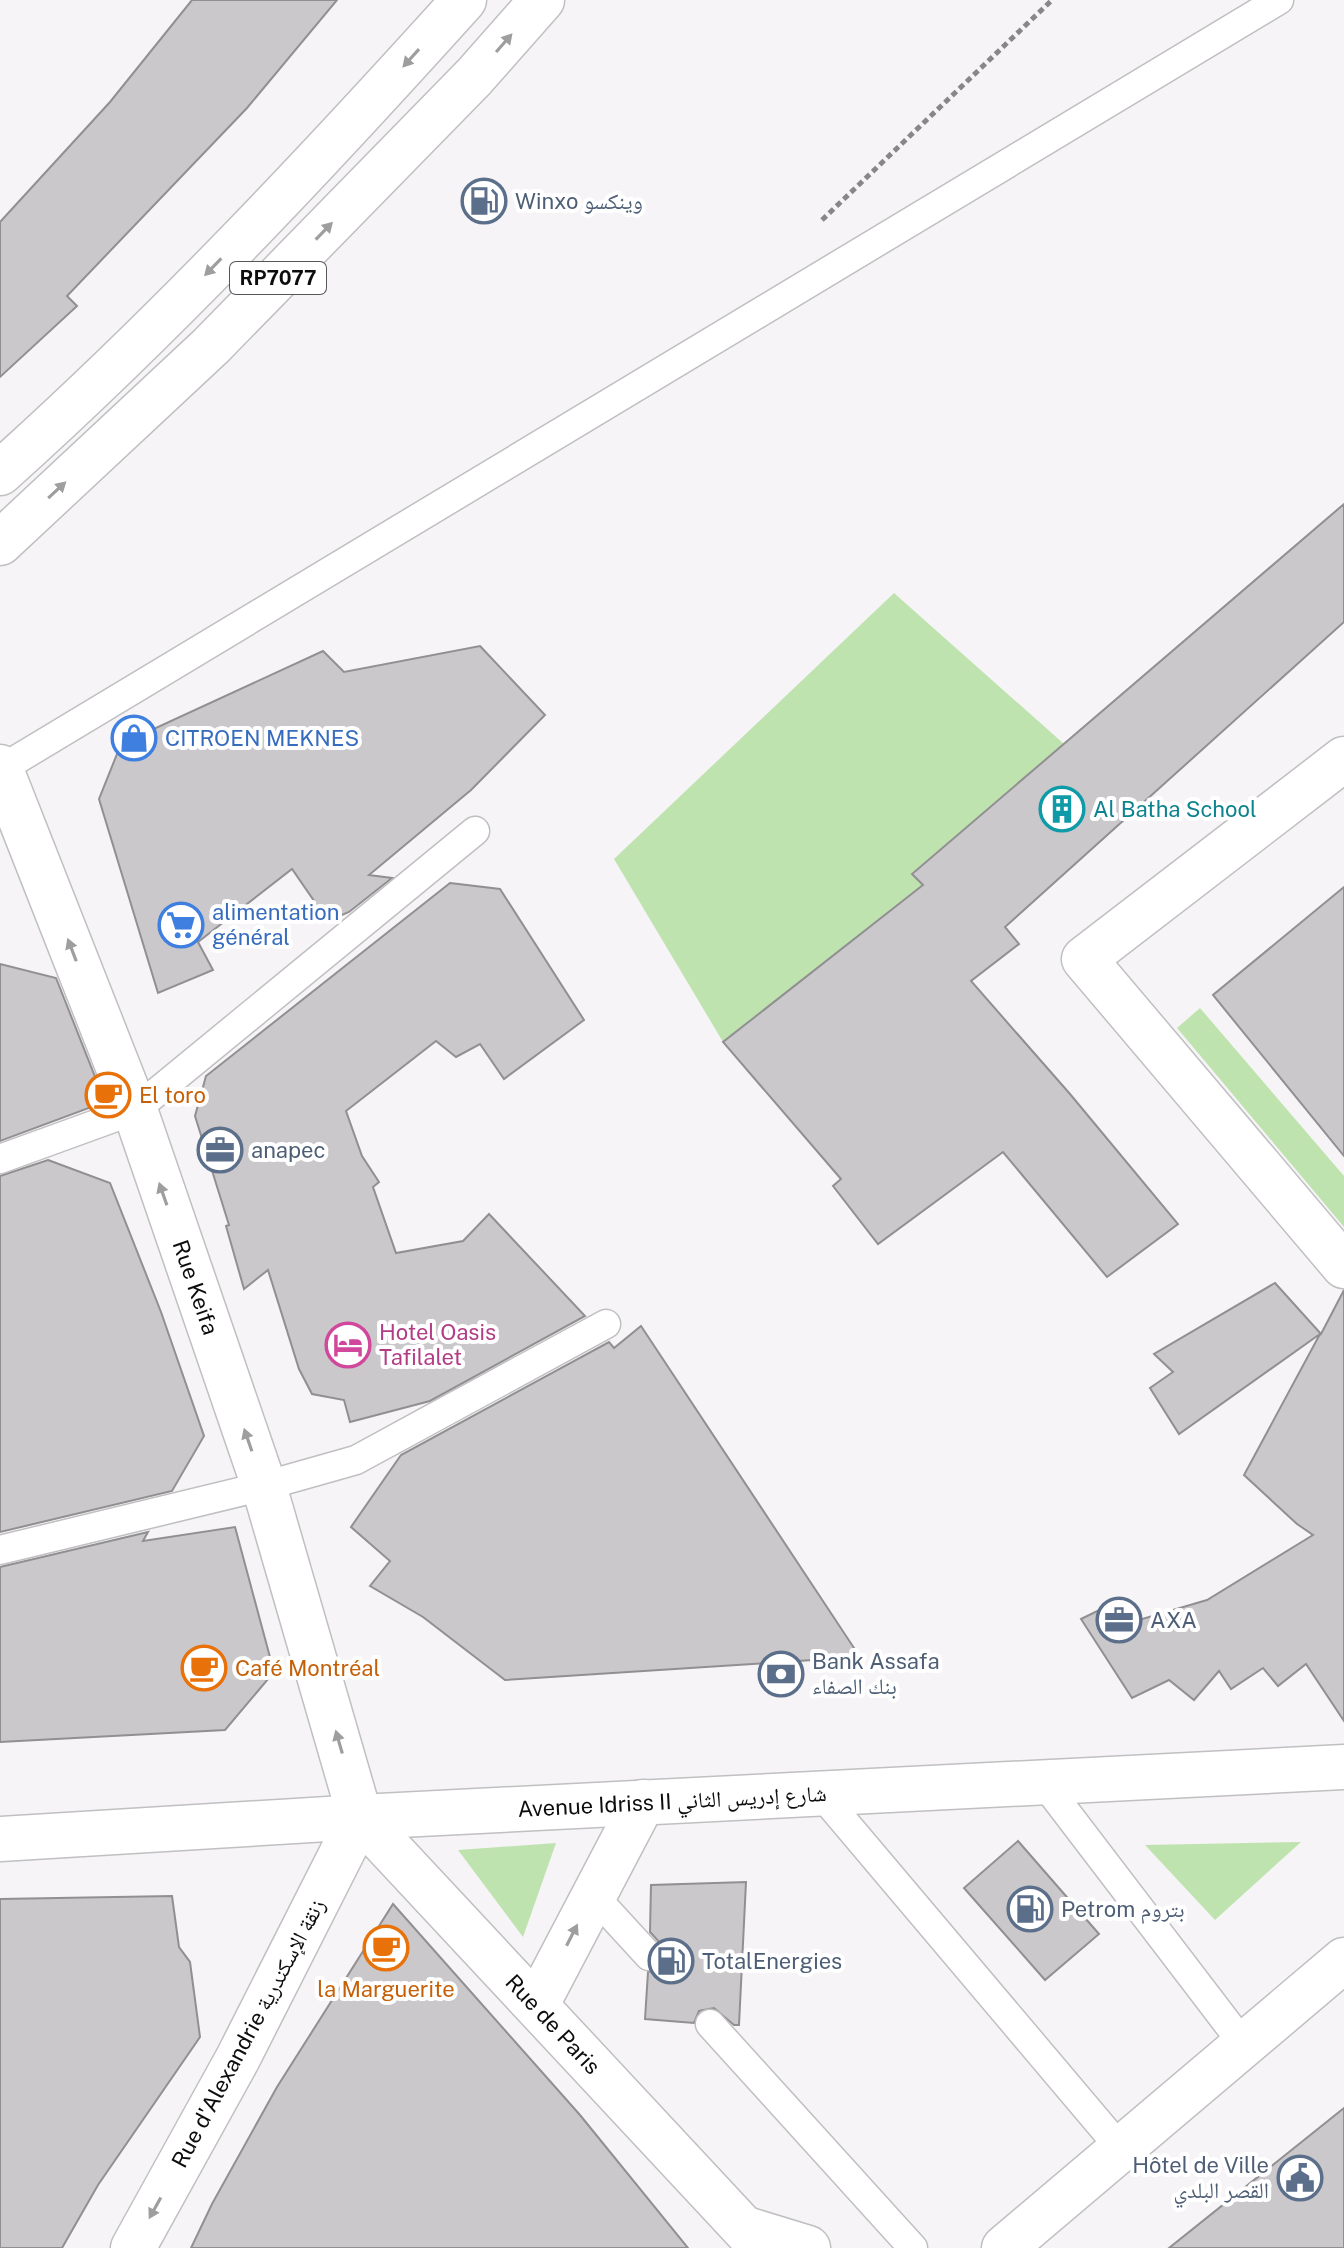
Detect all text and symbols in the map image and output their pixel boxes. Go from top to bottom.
one-way arrow [495,34,512,54]
one-way arrow [403,49,421,68]
fuel station icon: Winxo وينكسو [460,177,508,225]
place label: Winxo وينكسو [515,188,643,214]
one-way arrow [314,222,333,241]
one-way arrow [205,257,223,276]
road number: RP7077 [230,262,326,294]
one-way arrow [47,482,66,500]
shop icon: CITROEN MEKNES [110,714,158,762]
place label: CITROEN MEKNES [165,725,359,751]
building icon: Al Batha School [1038,785,1086,833]
place label: Al Batha School [1093,796,1257,822]
place label: alimentation général [212,899,339,950]
supermarket icon: alimentation général [157,901,205,949]
one-way arrow [65,938,78,962]
cafe icon: El toro [84,1071,132,1119]
place label: El toro [139,1082,206,1108]
office icon: anapec [196,1126,244,1174]
place label: anapec [251,1137,326,1163]
one-way arrow [157,1182,169,1206]
street label: Rue Keifa [168,1236,224,1338]
place label: Hotel Oasis Tafilalet [379,1319,496,1370]
hotel icon: Hotel Oasis Tafilalet [324,1321,372,1369]
one-way arrow [241,1428,253,1452]
office icon: AXA [1095,1596,1143,1644]
place label: AXA [1150,1607,1197,1633]
cafe icon: Café Montréal [180,1644,228,1692]
place label: Bank Assafa بنك الصفاء [812,1648,940,1699]
bank icon: Bank Assafa بنك الصفاء [757,1650,805,1698]
place label: Café Montréal [235,1655,380,1681]
one-way arrow [332,1730,344,1755]
street label: Avenue Idriss II شارع إدريس الثاني [517,1780,827,1827]
fuel station icon: Petrom بتروم [1006,1885,1054,1933]
street label: Rue d'Alexandrie زنقة الإسكندرية [166,1894,331,2172]
place label: Petrom بتروم [1061,1896,1185,1924]
cafe icon: la Marguerite [362,1924,410,1972]
one-way arrow [565,1924,579,1946]
fuel station icon: TotalEnergies [647,1937,695,1985]
place label: TotalEnergies [702,1948,842,1974]
street label: Rue de Paris [500,1969,606,2079]
place label: la Marguerite [317,1976,455,2002]
place label: Hôtel de Ville القصر البلدي [1132,2152,1269,2208]
public building icon: Hôtel de Ville القصر البلدي [1276,2154,1324,2202]
one-way arrow [148,2197,162,2220]

